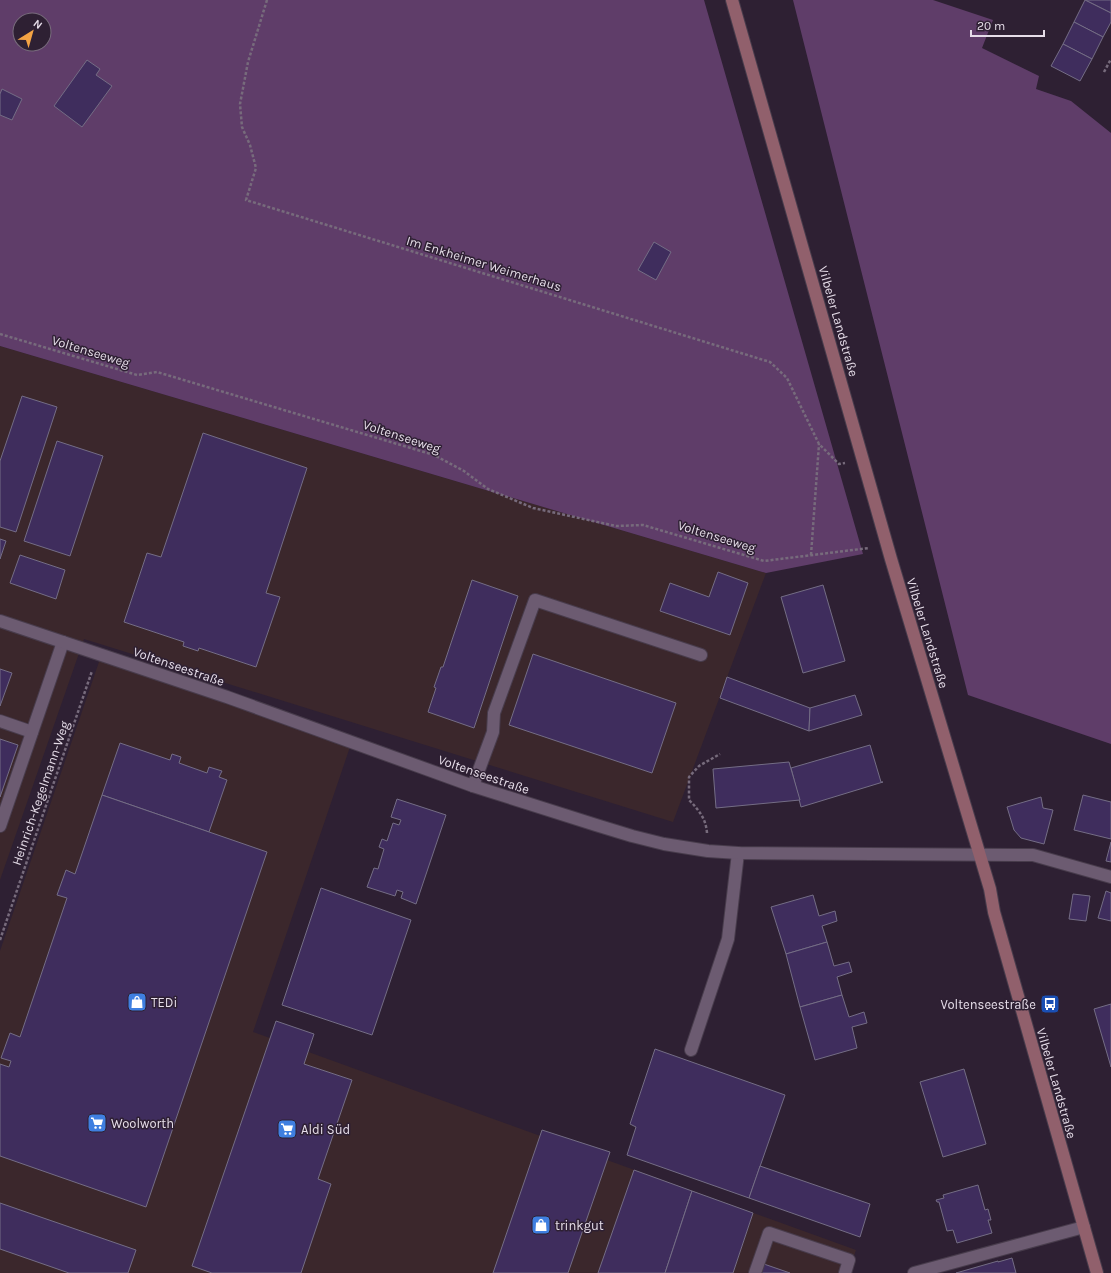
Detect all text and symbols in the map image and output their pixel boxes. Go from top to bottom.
north arrow [12,12,52,52]
scale bar [971,12,1044,38]
text: N [31,17,45,32]
text: 20 m [977,19,1005,33]
street label: Im Enkheimer Weimerhaus [404,233,563,294]
street label: Vilbeler Landstraße [816,264,862,378]
street label: Voltenseeweg [50,333,132,371]
street label: Voltenseeweg [361,417,443,456]
street label: Voltenseeweg [676,518,758,556]
street label: Vilbeler Landstraße [904,576,951,690]
street label: Voltenseestraße [131,644,227,689]
street label: Heinrich-Kegelmann-Weg [9,718,72,867]
street label: Voltenseestraße [436,752,532,797]
shop icon: TEDi [126,991,148,1013]
bus stop icon: Voltenseestraße [1039,993,1061,1015]
place label: TEDi [151,995,177,1010]
place label: Voltenseestraße [941,997,1036,1012]
street label: Vilbeler Landstraße [1034,1026,1080,1140]
supermarket icon: Woolworth [86,1112,108,1134]
place label: Woolworth [111,1116,174,1131]
supermarket icon: Aldi Süd [276,1118,298,1140]
place label: Aldi Süd [301,1122,350,1137]
shop icon: trinkgut [530,1214,552,1236]
place label: trinkgut [555,1218,604,1233]

